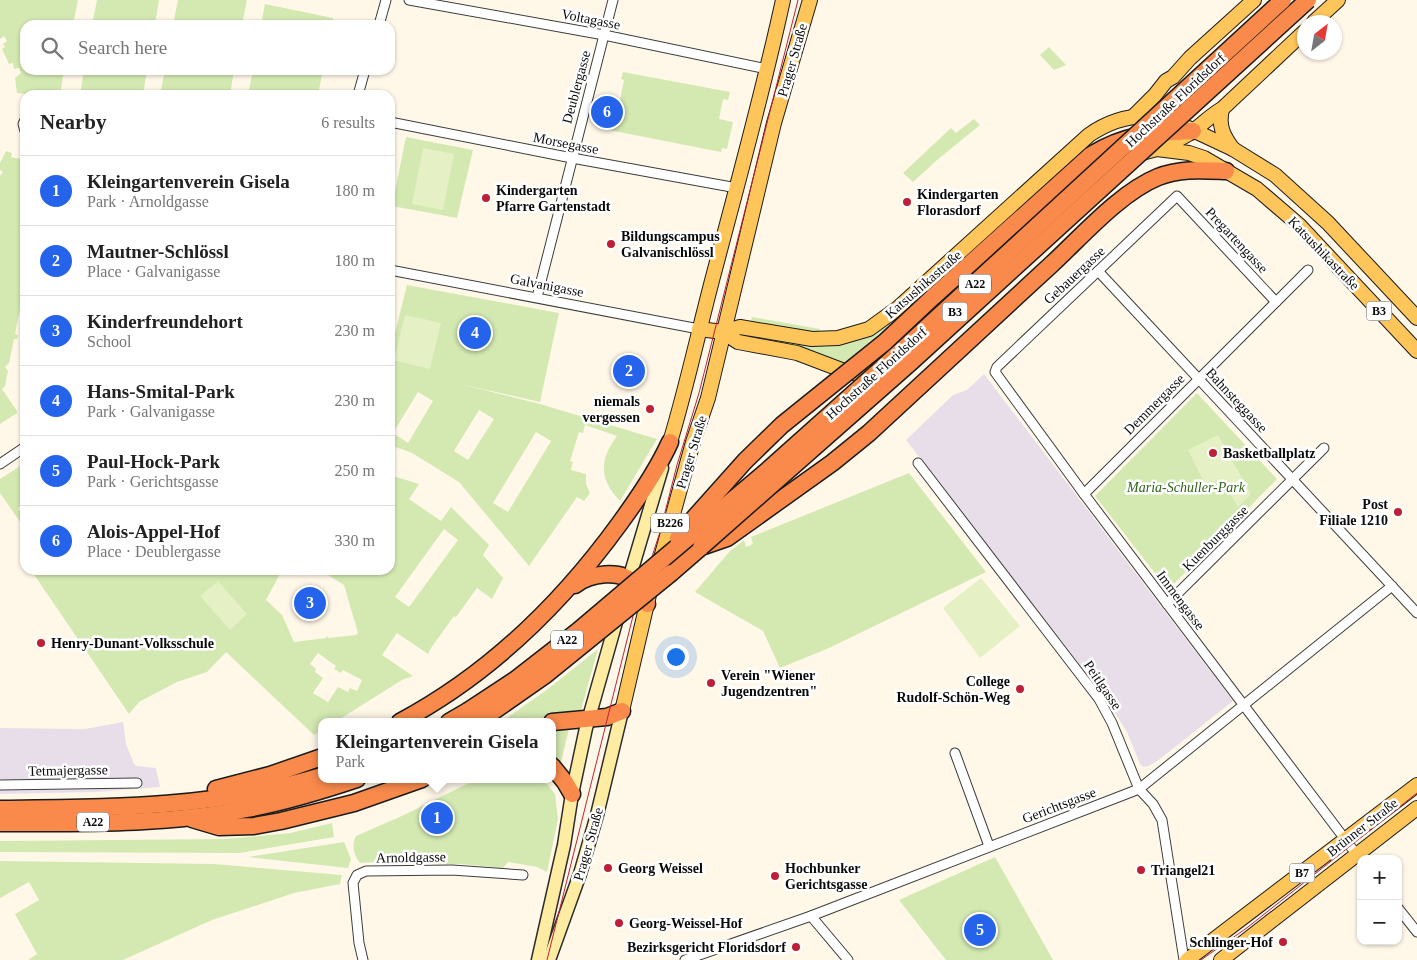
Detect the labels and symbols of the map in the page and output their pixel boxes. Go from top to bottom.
street label: Voltagasse [560,6,622,33]
north arrow [1297,15,1342,60]
street label: Prager Straße [775,22,810,99]
street label: Deublergasse [560,49,593,125]
street label: Hochstraße Floridsdorf [1123,50,1228,150]
pin: 6 [591,93,623,131]
street label: Morsegasse [532,130,600,157]
place label: Kindergarten Pfarre Gartenstadt [496,183,611,214]
place label: Kindergarten Florasdorf [917,187,999,218]
marker: Kindergarten Pfarre Gartenstadt [480,192,492,204]
marker: Kindergarten Florasdorf [901,196,913,208]
street label: Pregartengasse [1203,205,1271,276]
street label: Katsushikastraße [1285,214,1362,293]
place label: Bildungscampus Galvanischlössl [621,229,720,260]
marker: Bildungscampus Galvanischlössl [605,238,617,250]
street label: Gebauergasse [1041,243,1108,307]
street label: Katsushikastraße [882,247,964,321]
street label: Galvanigasse [509,271,585,300]
road number: A22 [959,274,991,294]
road number: B3 [942,302,968,322]
road number: B3 [1366,302,1392,321]
pin: 4 [459,314,491,352]
street label: Hochstraße Floridsdorf [823,324,930,423]
pin: 2 [613,352,645,390]
street label: Bahnsteggasse [1203,365,1270,436]
street label: Demmergasse [1121,371,1188,438]
place label: niemals vergessen [582,394,641,425]
marker: niemals vergessen [644,403,656,415]
street label: Prager Straße [673,414,710,491]
place label: Basketballplatz [1223,446,1316,461]
marker: Basketballplatz [1207,447,1219,459]
park label: Maria-Schuller-Park [1126,480,1246,495]
place label: Post Filiale 1210 [1319,497,1388,528]
street label: Kuenburggasse [1180,503,1251,574]
marker: Post Filiale 1210 [1392,506,1404,518]
road number: B226 [651,514,689,532]
street label: Immengasse [1154,568,1208,633]
pin: 3 [294,584,326,622]
road number: A22 [551,630,583,650]
place label: Henry-Dunant-Volksschule [51,636,214,651]
marker: Henry-Dunant-Volksschule [35,637,47,649]
your location [663,644,689,670]
street label: Peitlgasse [1081,658,1124,713]
place label: Verein "Wiener Jugendzentren" [721,668,817,699]
place label: College Rudolf-Schön-Weg [896,674,1010,705]
marker: Verein "Wiener Jugendzentren" [705,677,717,689]
marker: College Rudolf-Schön-Weg [1014,683,1026,695]
street label: Tetmajergasse [28,762,108,779]
street label: Gerichtsgasse [1020,785,1098,826]
street label: Brünner Straße [1324,795,1400,860]
pin: 1 [421,799,453,837]
street label: Prager Straße [571,806,606,883]
road number: A22 [77,812,109,832]
street label: Arnoldgasse [376,849,446,866]
place label: Georg Weissel [618,861,703,876]
place label: Hochbunker Gerichtsgasse [785,861,867,892]
marker: Georg Weissel [602,862,614,874]
place label: Triangel21 [1151,863,1215,878]
marker: Triangel21 [1135,864,1147,876]
road number: B7 [1290,864,1314,882]
marker: Hochbunker Gerichtsgasse [769,870,781,882]
pin: 5 [964,911,996,949]
place label: Georg-Weissel-Hof [629,916,743,931]
marker: Georg-Weissel-Hof [613,917,625,929]
place label: Schlinger-Hof [1190,935,1273,950]
marker: Schlinger-Hof [1277,936,1289,948]
place label: Bezirksgericht Floridsdorf [627,940,786,955]
marker: Bezirksgericht Floridsdorf [790,941,802,953]

